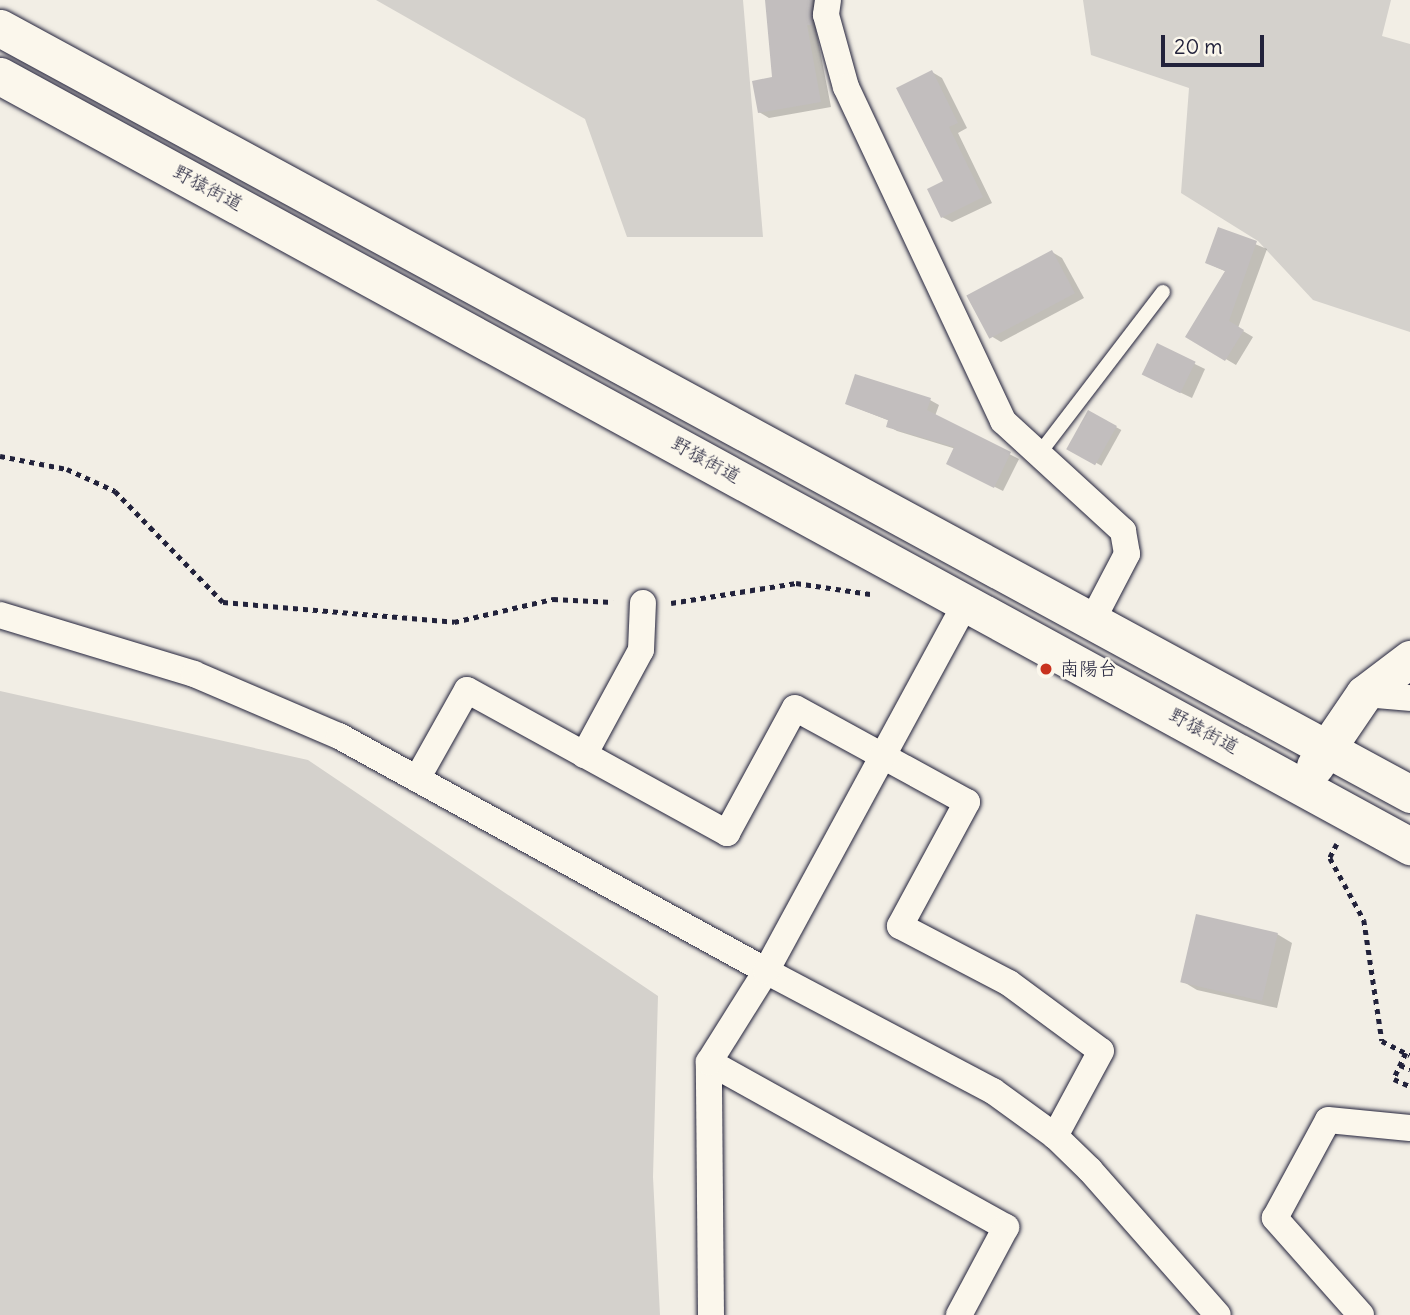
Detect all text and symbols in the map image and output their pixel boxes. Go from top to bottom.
scale bar [1165,21,1268,65]
text: 20 m [1174,33,1223,60]
street label: 野猿街道 [169,160,247,216]
street label: 野猿街道 [667,432,745,488]
place label: 南陽台 [1060,658,1117,680]
marker: 南陽台 [1038,661,1054,677]
street label: 野猿街道 [1165,703,1243,759]

